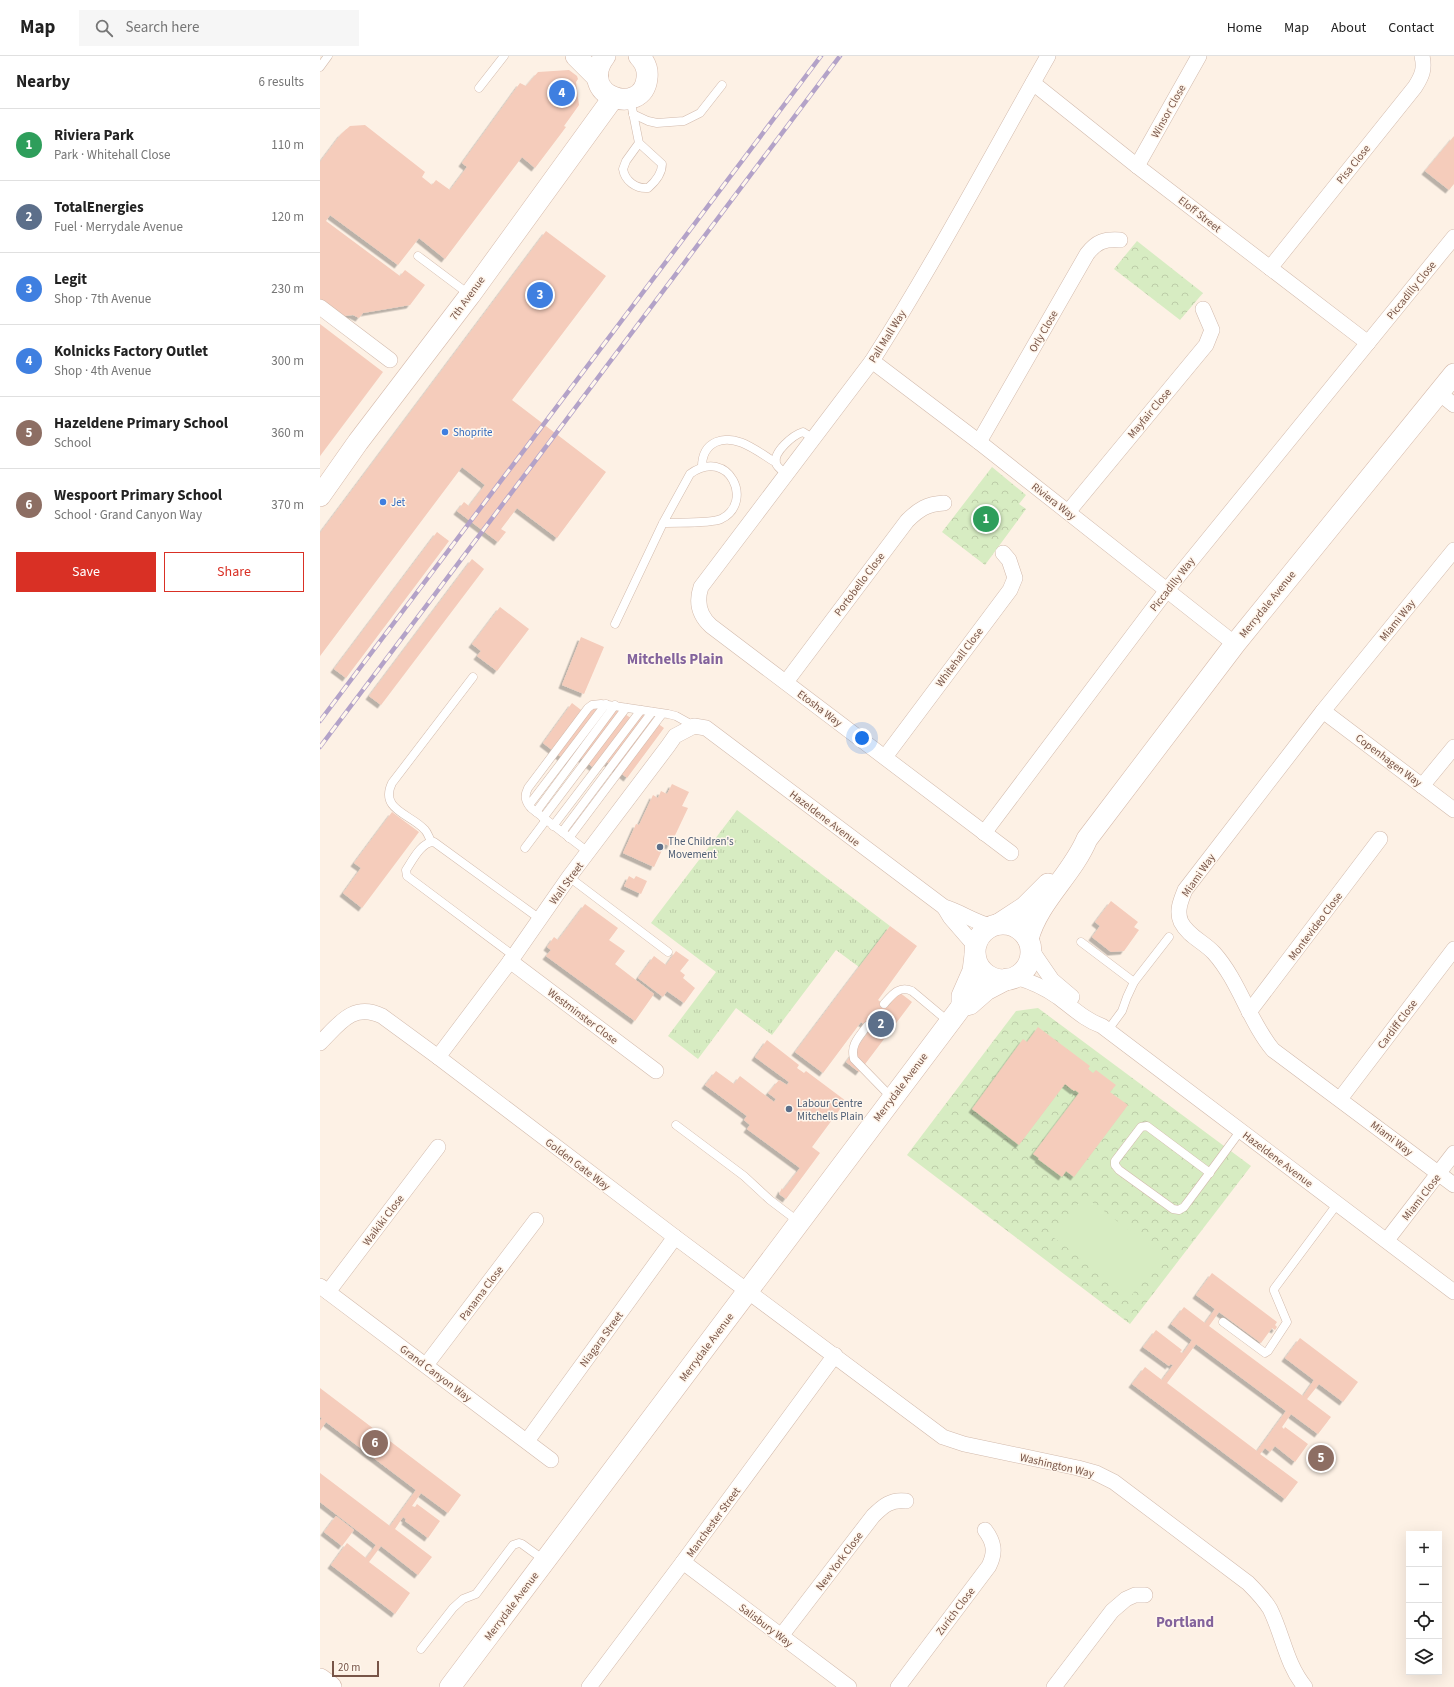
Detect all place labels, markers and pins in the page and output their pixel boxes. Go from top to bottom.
pin: 4 [549,78,575,108]
pin: 3 [527,280,553,310]
place label: Shoprite [453,425,493,440]
marker: Shoprite [440,427,450,437]
place label: Jet [391,495,406,510]
marker: Jet [378,497,388,507]
pin: 1 [973,504,999,534]
place label: The Children's Movement [668,834,734,862]
marker: The Children's Movement [655,842,665,852]
pin: 2 [868,1009,894,1039]
place label: Labour Centre Mitchells Plain [797,1096,863,1124]
marker: Labour Centre Mitchells Plain [784,1104,794,1114]
pin: 6 [362,1428,388,1458]
pin: 5 [1308,1443,1334,1473]

